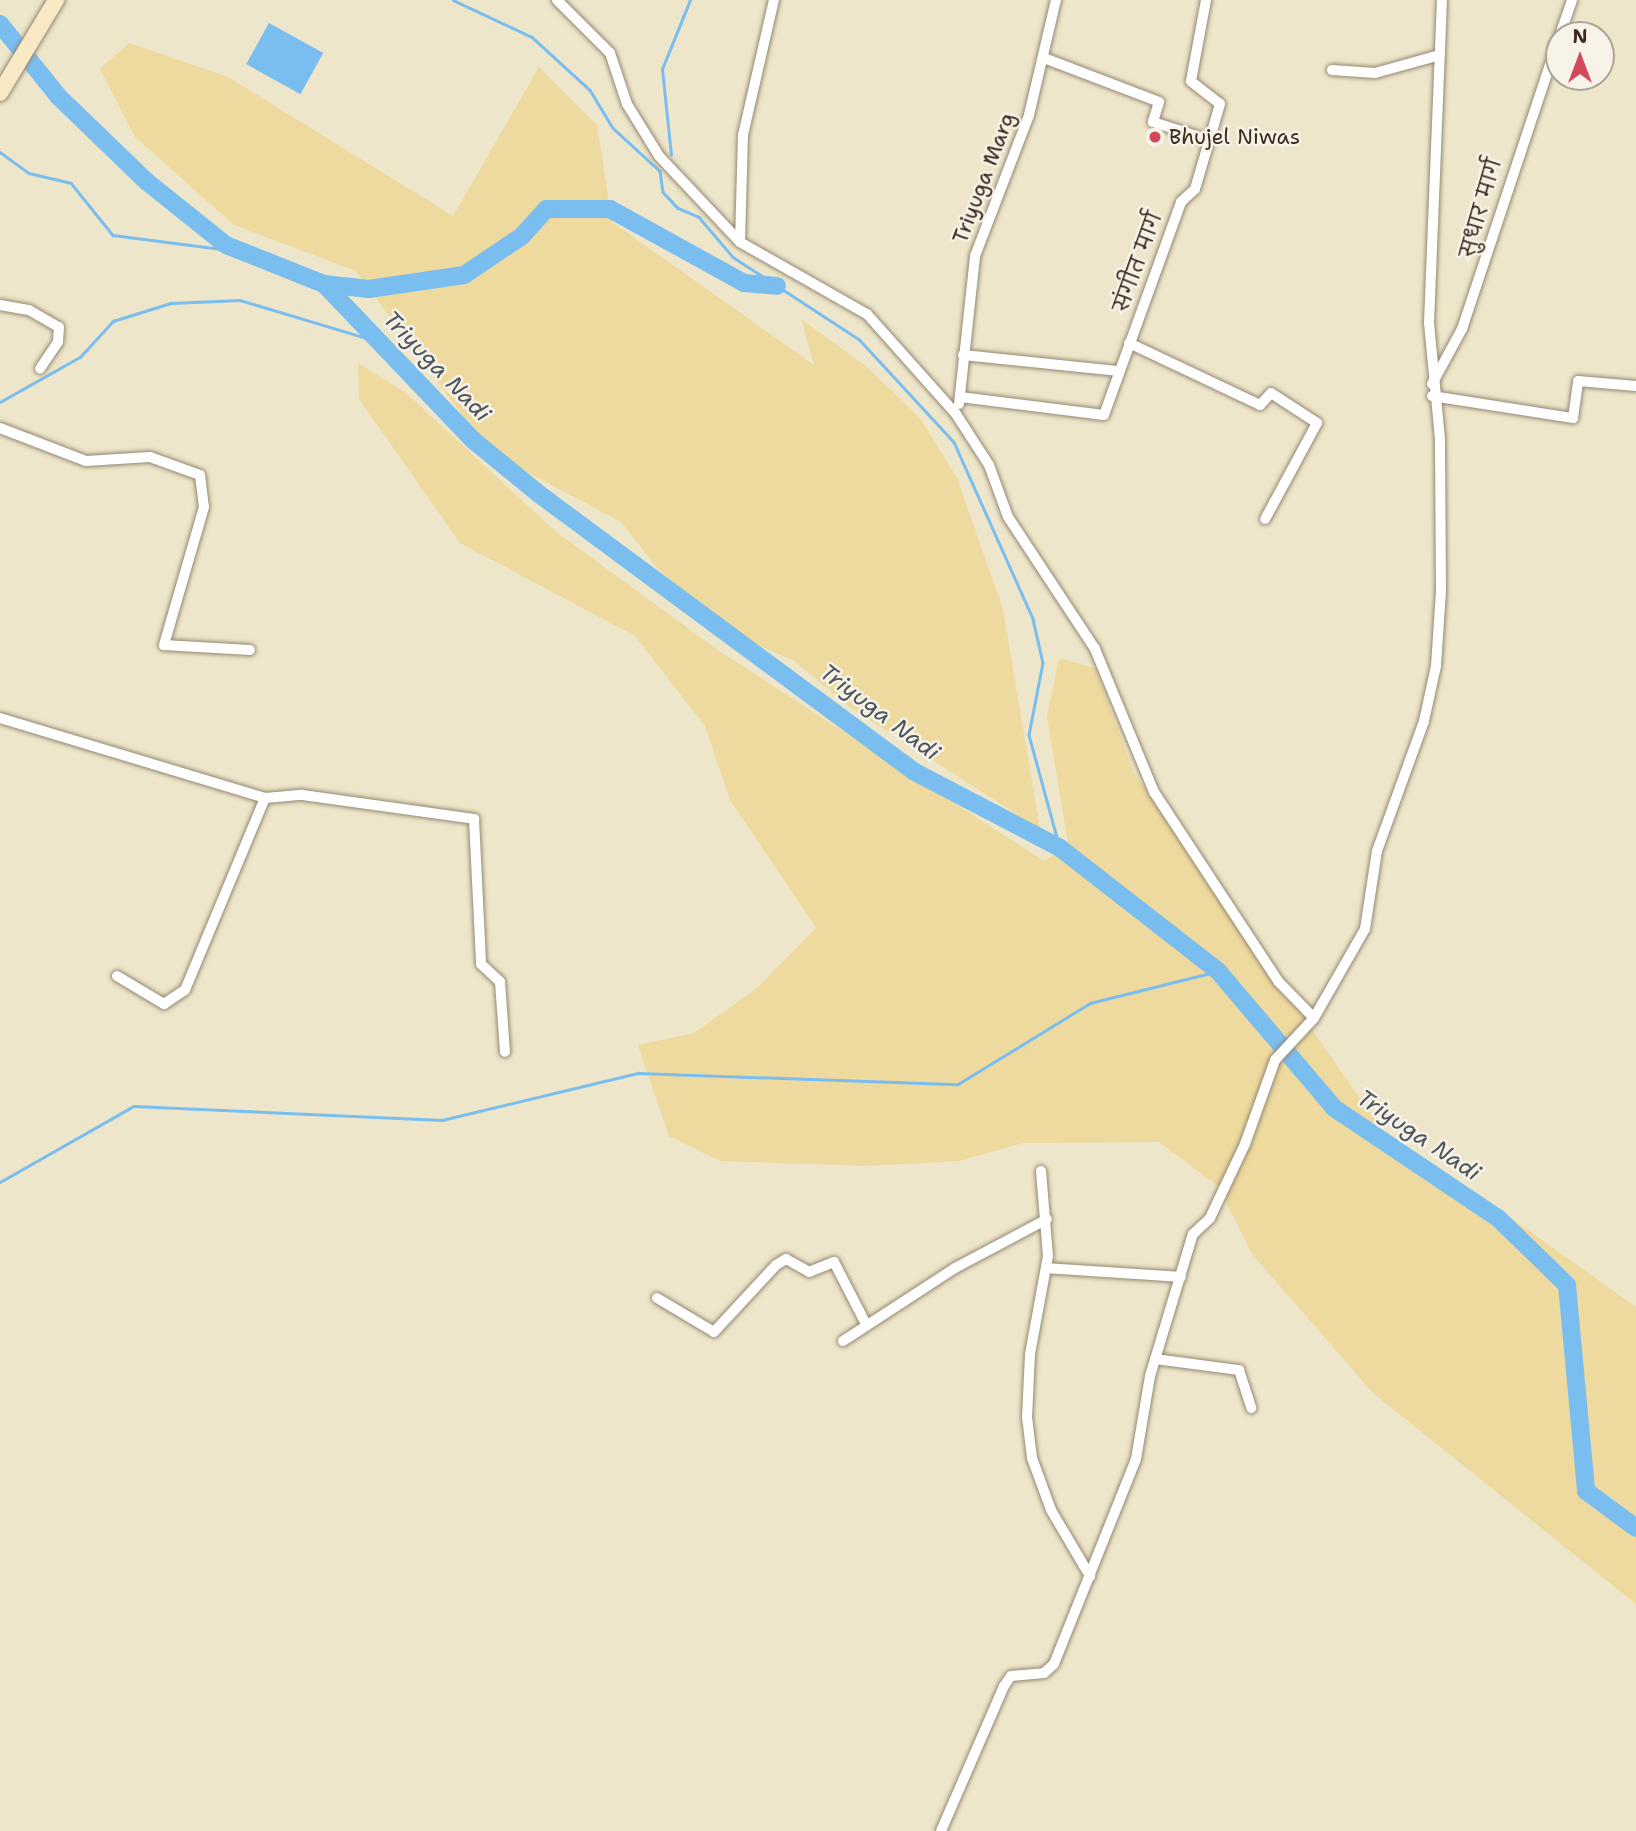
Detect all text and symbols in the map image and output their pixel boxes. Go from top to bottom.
north arrow [1545,21,1615,91]
text: N [1572,24,1588,49]
street label: Triyuga Marg [948,109,1020,247]
place label: Bhujel Niwas [1169,124,1300,150]
marker: Bhujel Niwas [1147,129,1163,145]
street label: सुधार मार्ग [1455,155,1507,261]
street label: संगीत मार्ग [1108,209,1168,315]
water label: Triyuga Nadi [377,305,497,427]
water label: Triyuga Nadi [815,658,945,766]
water label: Triyuga Nadi [1352,1084,1486,1186]

